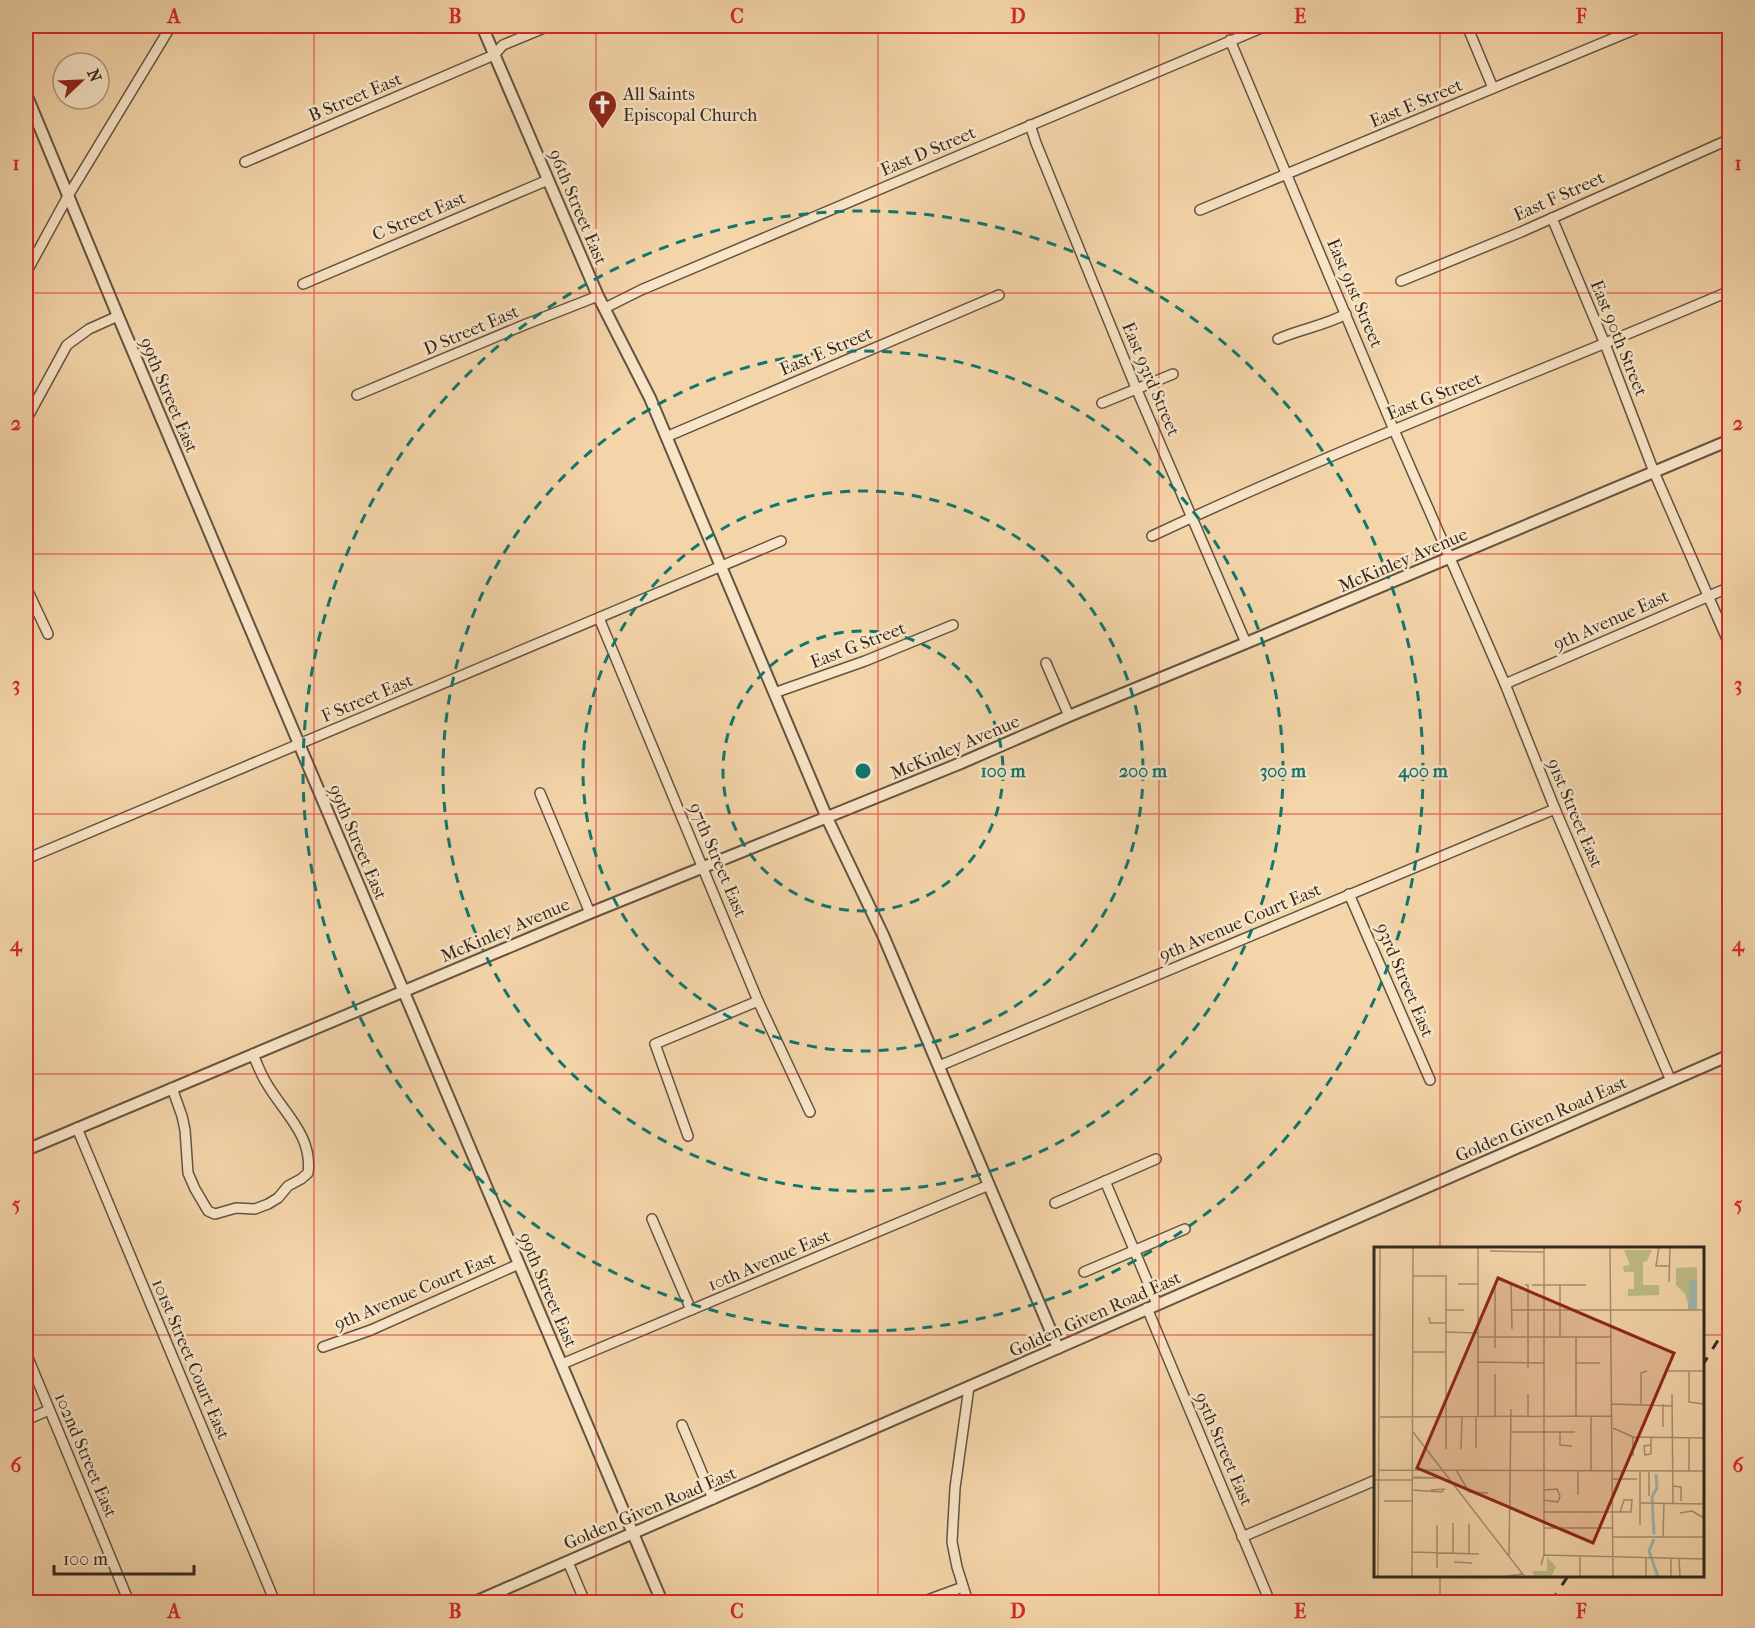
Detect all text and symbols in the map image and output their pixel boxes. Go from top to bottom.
text: A [166,5,182,28]
text: B [448,5,462,28]
text: C [730,5,744,28]
text: D [1010,5,1026,28]
text: E [1294,5,1306,28]
text: F [1575,5,1587,28]
north arrow [51,51,111,111]
text: N [83,66,106,85]
street label: B Street East [305,68,406,127]
street label: East E Street [1367,74,1466,132]
place label: All Saints Episcopal Church [622,84,757,126]
church icon: All Saints Episcopal Church [586,88,618,130]
street label: East D Street [877,122,979,181]
street label: 96th Street East [544,146,612,269]
text: 1 [12,152,20,175]
text: 1 [1734,152,1742,175]
street label: East F Street [1511,167,1608,226]
street label: C Street East [369,187,470,246]
street label: East 91st Street [1322,235,1387,351]
street label: East 90th Street [1586,277,1652,400]
street label: D Street East [420,301,522,360]
street label: East 93rd Street [1117,319,1184,440]
street label: East E Street [777,322,876,380]
street label: 99th Street East [135,334,202,456]
street label: East G Street [1384,368,1485,425]
text: 2 [11,412,21,435]
text: 2 [1733,412,1743,435]
street label: McKinley Avenue [1336,524,1471,597]
street label: 9th Avenue East [1550,585,1673,655]
street label: East G Street [808,617,909,673]
street label: F Street East [318,670,417,727]
text: 3 [12,673,20,696]
text: 3 [1734,673,1742,696]
street label: McKinley Avenue [888,711,1023,784]
street label: 91st Street East [1542,755,1607,871]
centre of rings [853,761,873,781]
text: 100 m [980,761,1027,782]
text: 200 m [1119,761,1168,782]
text: 300 m [1260,761,1307,782]
text: 400 m [1397,761,1449,782]
street label: 99th Street East [324,781,391,903]
street label: 97th Street East [684,800,751,921]
street label: 9th Avenue Court East [1156,879,1325,966]
street label: McKinley Avenue [438,894,573,967]
street label: 93rd Street East [1371,920,1438,1041]
text: 4 [9,933,23,957]
text: 4 [1731,933,1745,957]
street label: Golden Given Road East [1452,1072,1631,1167]
text: 5 [12,1193,21,1216]
text: 5 [1734,1193,1743,1216]
street label: 10th Avenue East [705,1225,834,1296]
street label: 99th Street East [514,1229,581,1351]
inset map [1374,1247,1704,1577]
street label: 9th Avenue Court East [331,1248,500,1335]
street label: Golden Given Road East [1006,1267,1185,1362]
street label: 101st Street Court East [147,1276,234,1443]
street label: 95th Street East [1190,1389,1257,1510]
street label: 102nd Street East [50,1390,121,1521]
text: 6 [11,1454,23,1477]
text: 6 [1733,1454,1745,1477]
street label: Golden Given Road East [561,1462,740,1554]
scale bar [54,1538,194,1576]
text: 100 m [63,1549,108,1570]
text: A [166,1600,182,1623]
text: B [448,1600,462,1623]
text: C [730,1600,744,1623]
text: D [1010,1600,1026,1623]
text: E [1294,1600,1306,1623]
text: F [1575,1600,1587,1623]

